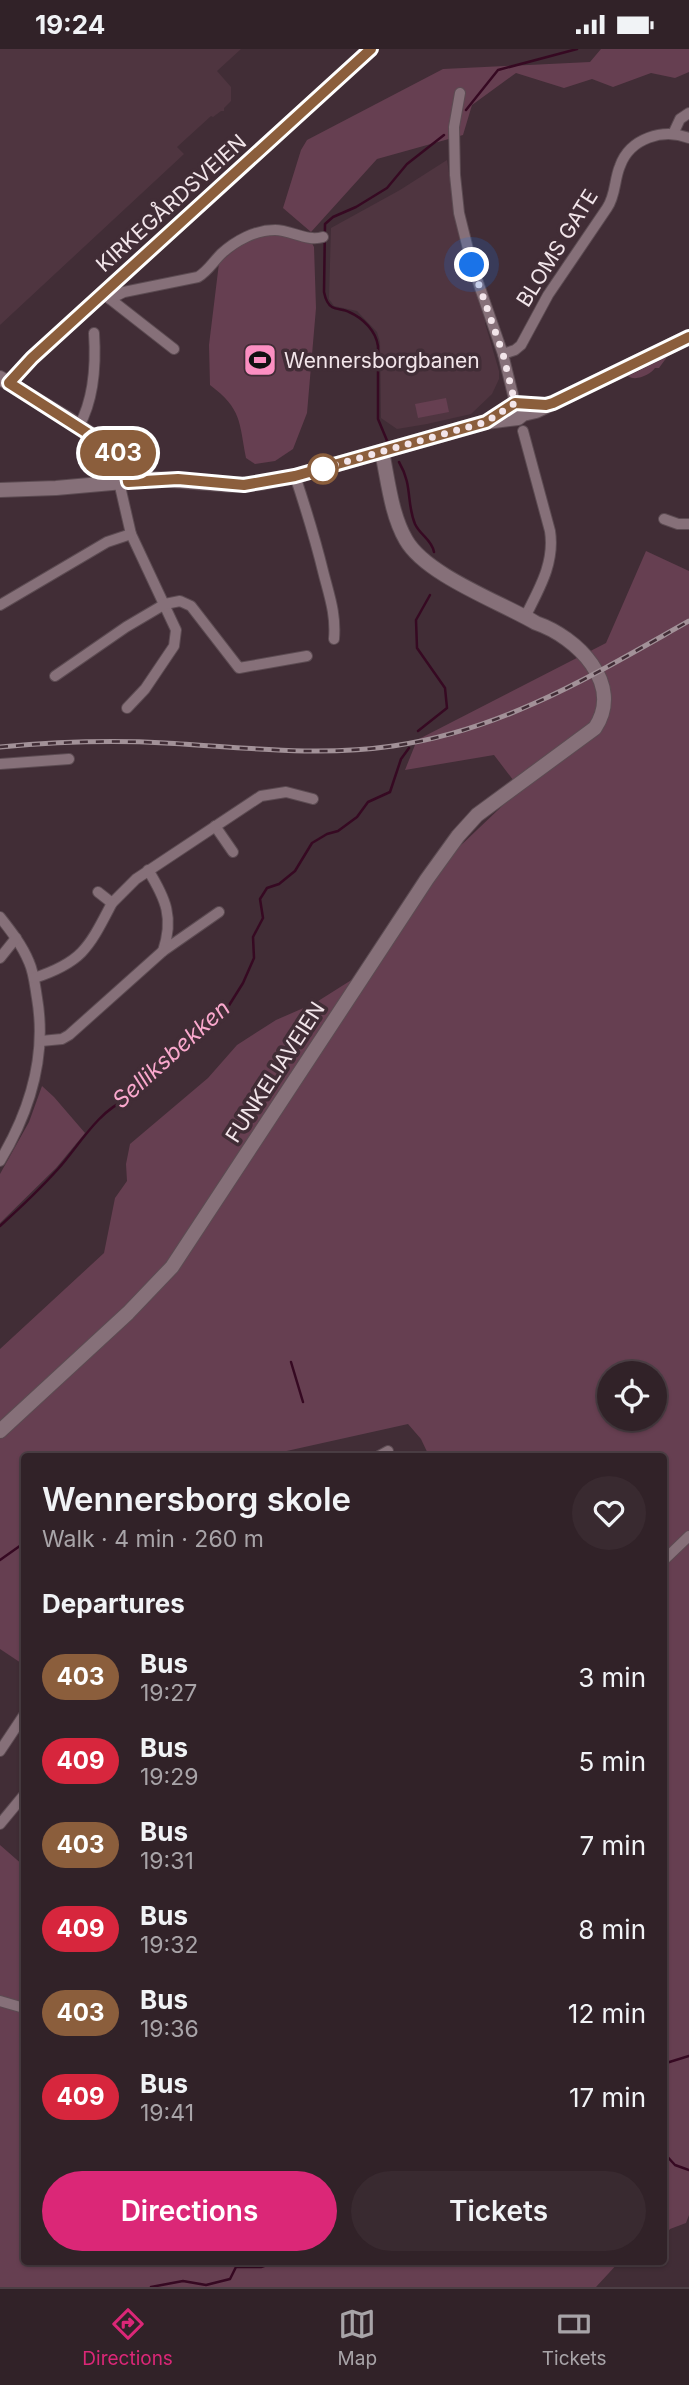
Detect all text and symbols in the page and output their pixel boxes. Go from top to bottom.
text: 19:24 [35,9,105,40]
street label: KIRKEGÅRDSVEIEN [90,128,251,277]
street label: BLOMS GATE [511,185,603,311]
your location [454,247,489,282]
sports icon: Wennersborgbanen [241,341,279,379]
place label: Wennersborgbanen [284,348,480,373]
line badge: 403 [78,430,158,476]
text: 403 [94,438,142,467]
unlabelled marker [308,454,338,484]
water label: Selliksbekken [106,994,236,1114]
street label: FUNKELIAVEIEN [220,997,330,1147]
map controls [597,1361,667,1431]
button: locate [597,1361,667,1431]
button: heart [572,1476,646,1550]
text: Wennersborg skole [42,1479,351,1519]
text: Walk · 4 min · 260 m [42,1525,264,1553]
text: Departures [42,1588,185,1619]
text: Bus [140,1648,188,1679]
text: 403 [57,1662,104,1691]
text: 3 min [578,1662,646,1693]
text: 19:27 [140,1679,197,1707]
text: Bus [140,1732,188,1763]
text: 409 [57,1746,105,1775]
text: 5 min [578,1746,646,1777]
text: 19:29 [140,1763,199,1791]
text: Bus [140,1816,188,1847]
text: 403 [57,1830,104,1859]
text: 7 min [580,1830,646,1861]
text: 19:31 [140,1847,194,1875]
text: Bus [140,1900,188,1931]
text: 409 [57,1914,105,1943]
text: 8 min [578,1914,646,1945]
text: 19:32 [140,1931,198,1959]
text: Bus [140,1984,188,2015]
text: 403 [57,1998,104,2027]
text: 12 min [568,1998,646,2029]
text: 19:36 [140,2015,199,2043]
text: Bus [140,2068,188,2099]
text: 409 [57,2082,105,2111]
text: 17 min [569,2082,646,2113]
text: 19:41 [140,2099,194,2127]
button: Directions [42,2171,337,2251]
button: Tickets [351,2171,646,2251]
tab: Directions [82,2305,173,2370]
tab: Map [338,2305,377,2370]
tab: Tickets [542,2305,607,2370]

